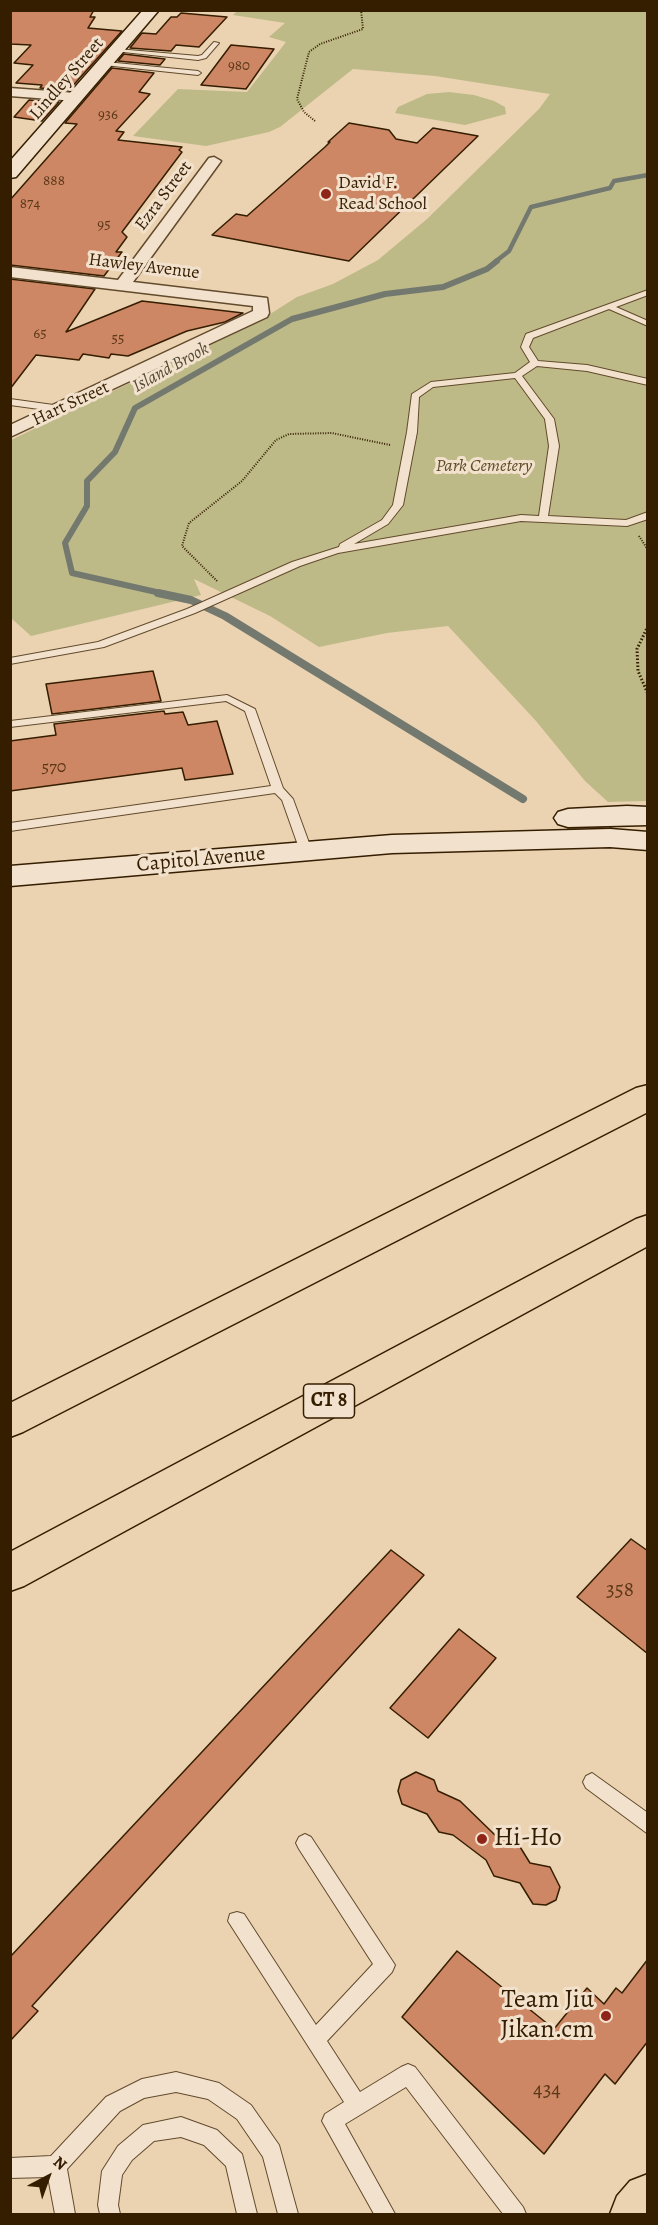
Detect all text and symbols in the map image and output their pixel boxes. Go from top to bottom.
street label: Lindley Street [25,33,109,125]
house number: 980 [228,57,250,75]
house number: 936 [98,106,118,124]
street label: Ezra Street [131,157,197,235]
house number: 888 [43,172,65,190]
place label: David F. Read School [338,173,427,216]
marker: David F. Read School [319,187,333,201]
house number: 874 [20,195,40,213]
house number: 95 [97,216,111,234]
street label: Hawley Avenue [87,249,201,285]
house number: 65 [33,325,47,343]
house number: 55 [112,330,124,348]
water label: Island Brook [129,338,213,398]
street label: Hart Street [29,377,113,431]
park label: Park Cemetery [436,456,532,478]
house number: 570 [42,757,66,779]
street label: Capitol Avenue [136,842,266,878]
road number: CT 8 [304,1384,354,1418]
house number: 358 [606,1578,634,1604]
place label: Hi-Ho [494,1823,562,1855]
marker: Hi-Ho [475,1832,489,1846]
place label: Team Jiu Jikan.cm [500,1985,594,2046]
marker: Team Jiu Jikan.cm [599,2009,613,2023]
house number: 434 [533,2078,561,2104]
north arrow [18,2147,78,2207]
text: N [48,2151,71,2176]

